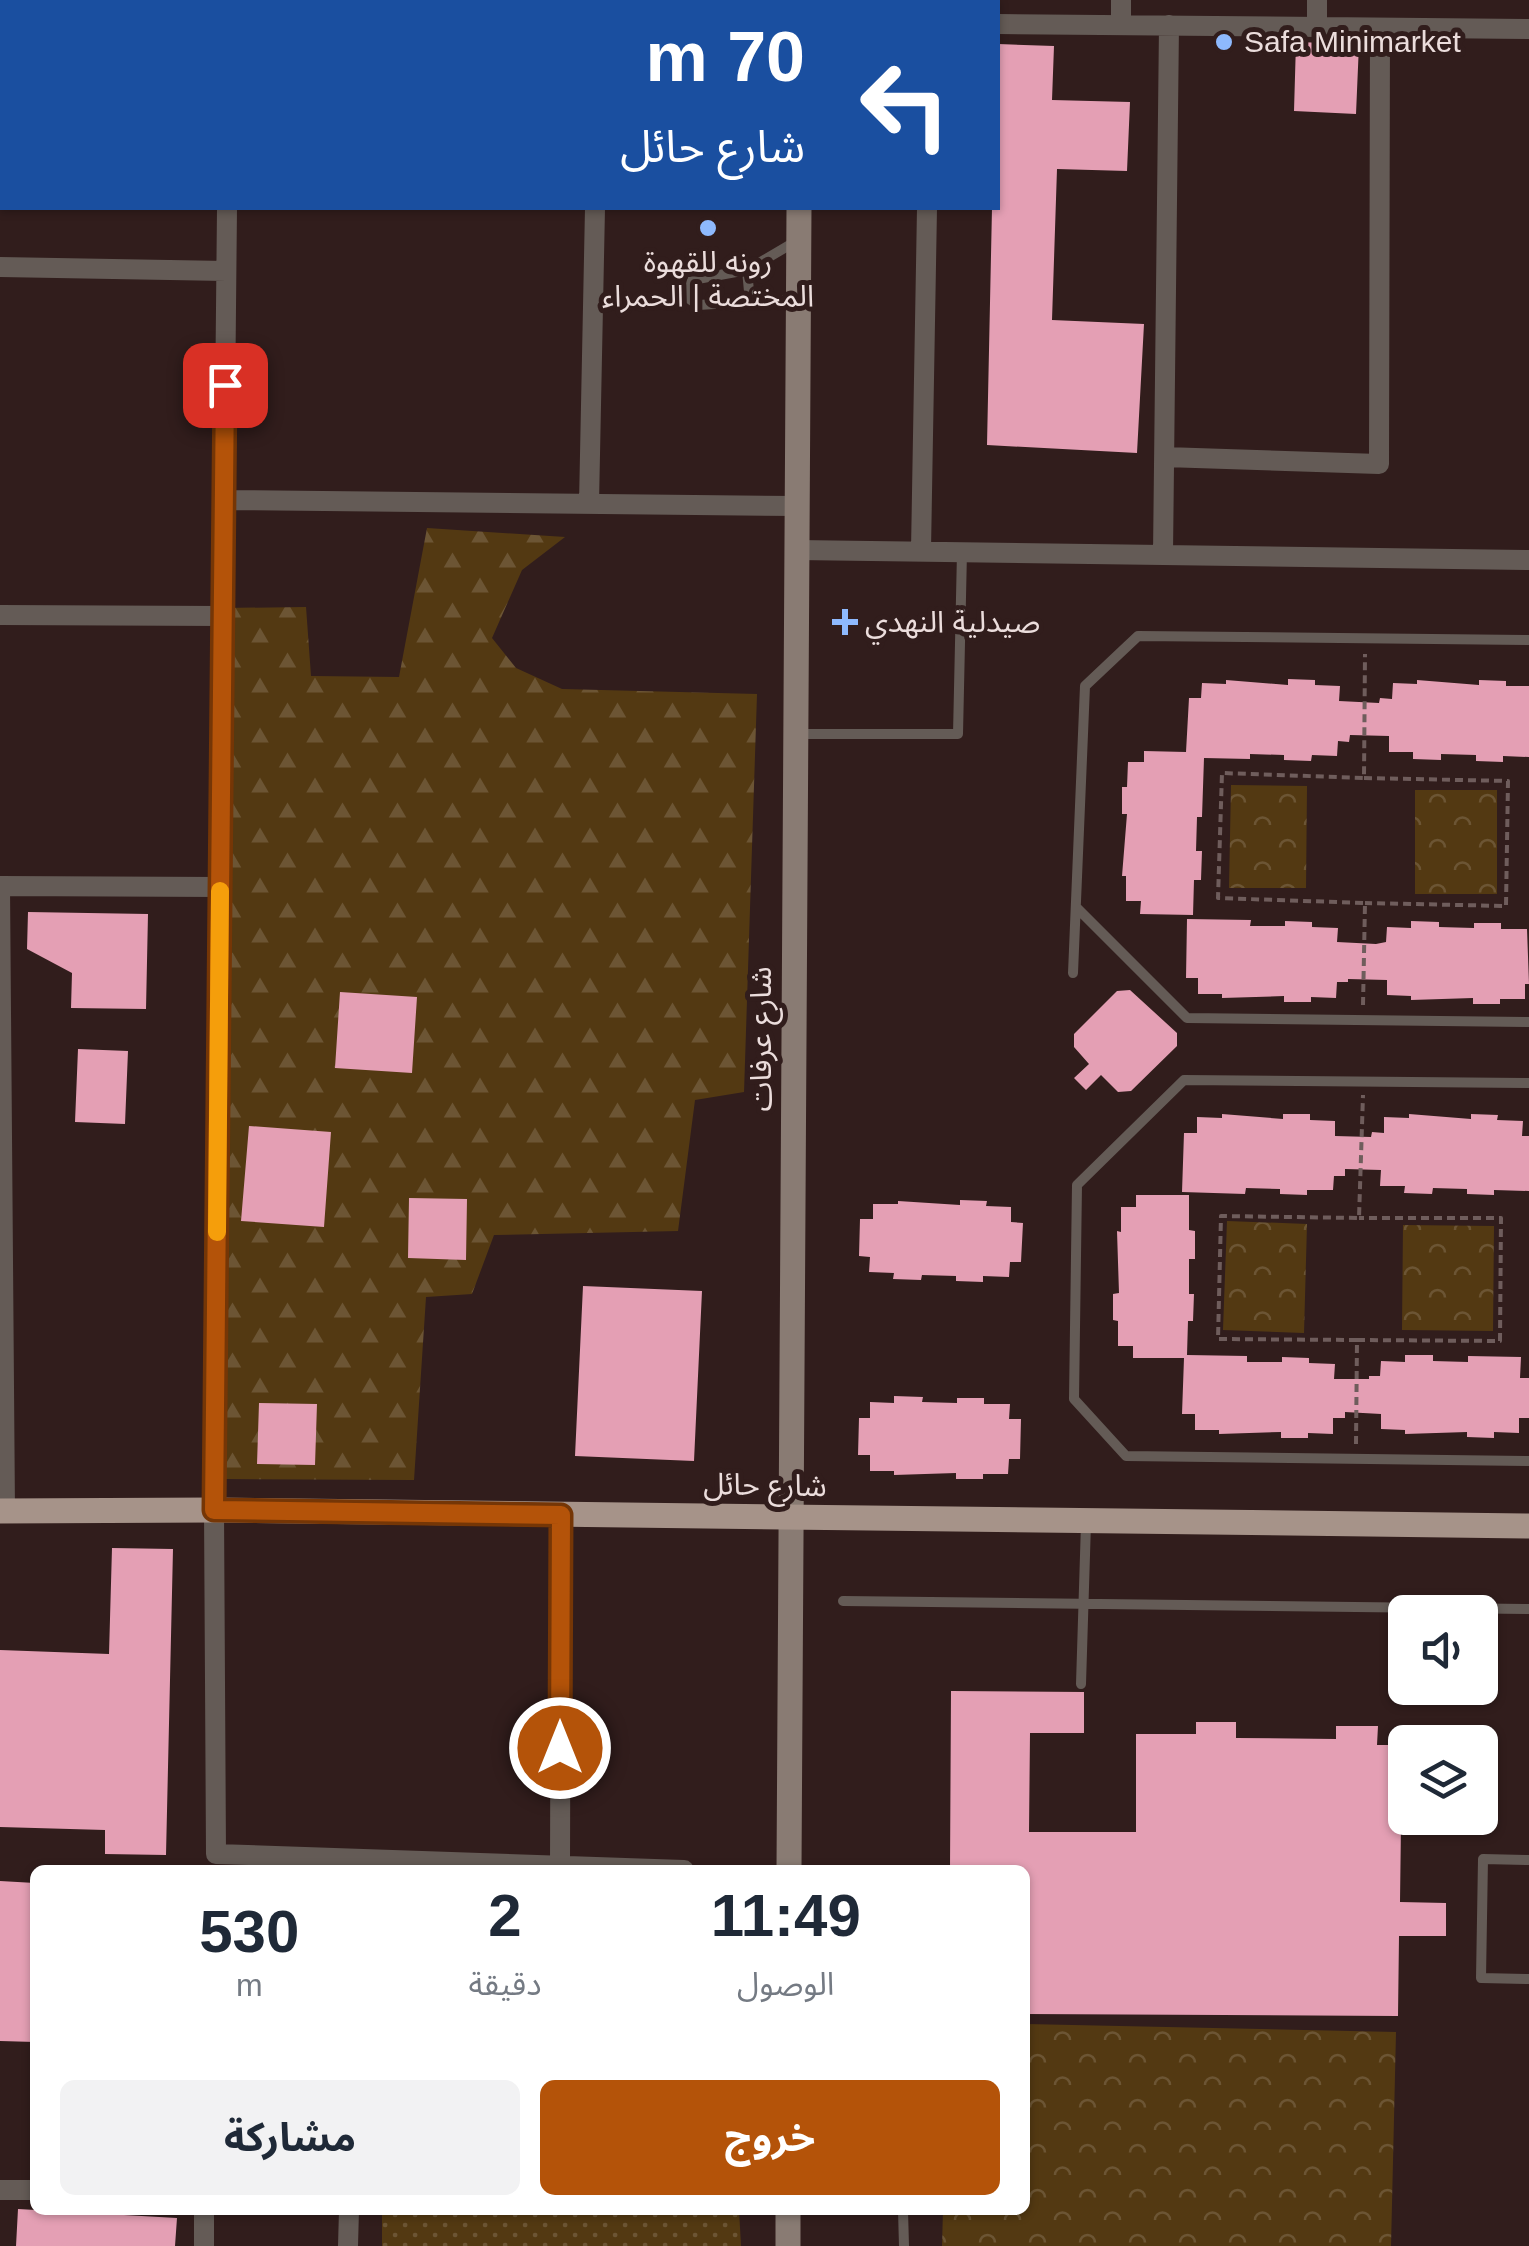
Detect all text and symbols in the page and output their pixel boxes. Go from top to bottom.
text: 70 m [645,18,805,96]
place label: Safa Minimarket [1244,25,1461,58]
marker: Safa Minimarket [1213,31,1235,53]
icon: left [840,40,970,170]
text: شارع حائل [620,121,805,172]
marker: رونه للقهوة المختصة | الحمراء [697,217,719,239]
place label: رونه للقهوة المختصة | الحمراء [602,245,814,313]
pin [183,343,268,428]
icon: arrive [198,358,253,413]
place label: صيدلية النهدي [865,605,1040,645]
marker: صيدلية النهدي [834,611,856,633]
street label: شارع عرفات [744,967,783,1111]
street label: شارع حائل [703,1467,827,1508]
map controls [1388,1595,1498,1835]
button: sound [1388,1595,1498,1705]
position arrow [508,1696,612,1800]
button: layers [1388,1725,1498,1835]
text: 2 [488,1882,522,1949]
text: 11:49 [711,1882,861,1949]
text: 530 [199,1898,299,1965]
text: دقيقة [469,1966,541,2002]
text: الوصول [737,1966,834,2002]
text: m [236,1967,263,2003]
button: مشاركة [60,2080,520,2195]
button: خروج [540,2080,1000,2195]

